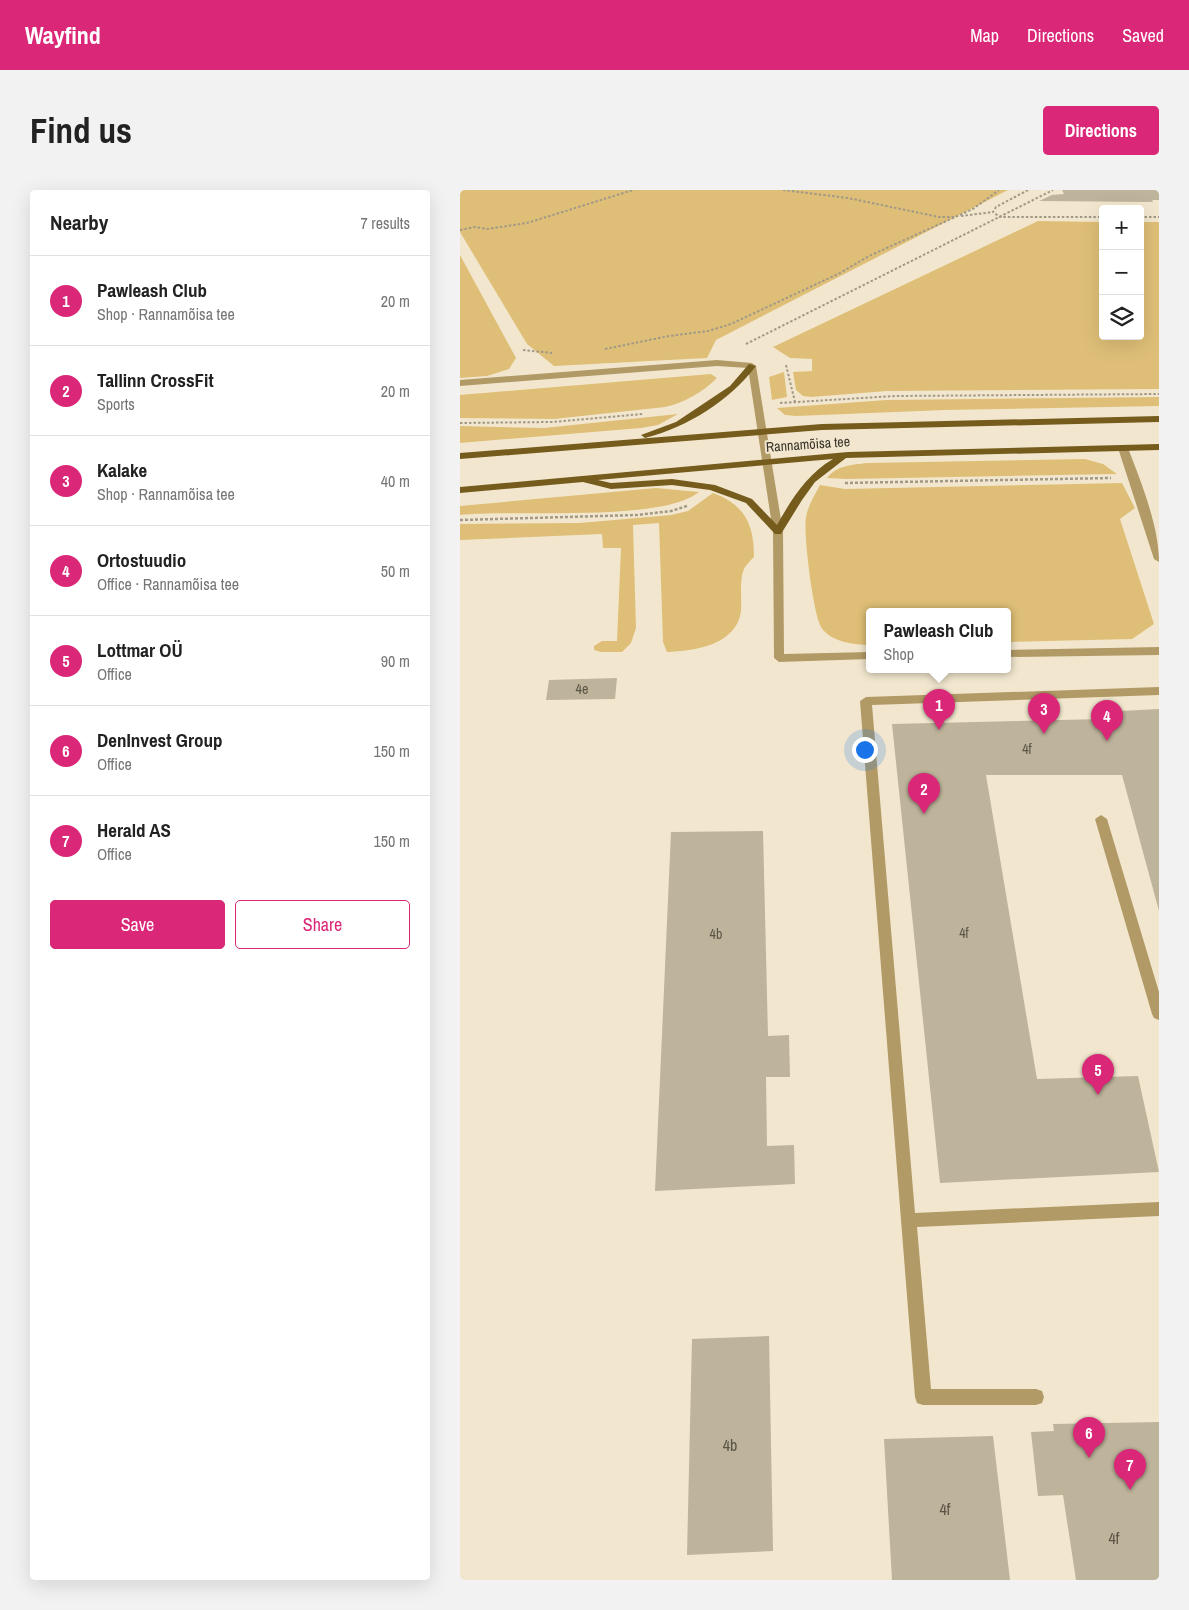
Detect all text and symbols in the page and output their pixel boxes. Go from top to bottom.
text: Wayfind [25,19,101,51]
text: Map [970,23,999,48]
text: Directions [1027,23,1094,48]
text: Saved [1122,23,1164,48]
button: Directions [1043,106,1159,155]
text: Find us [30,107,132,154]
map controls [1099,205,1144,340]
button: + [1099,205,1144,250]
text: Nearby [50,208,108,237]
text: 7 results [360,212,410,234]
button: − [1099,250,1144,295]
text: Pawleash Club [97,277,207,303]
text: 1 [62,290,70,312]
text: 20 m [381,290,410,312]
button: layers [1099,295,1144,340]
text: Shop · Rannamõisa tee [97,303,235,325]
text: Tallinn CrossFit [97,367,214,393]
text: 2 [62,380,70,402]
text: 20 m [381,380,410,402]
text: Sports [97,393,135,415]
street label: Rannamõisa tee [765,432,851,456]
text: Kalake [97,457,147,483]
text: 3 [62,470,70,492]
text: 40 m [381,470,410,492]
text: Shop · Rannamõisa tee [97,483,235,505]
text: Ortostuudio [97,547,186,573]
text: 4 [62,560,70,582]
text: 50 m [381,560,410,582]
text: Office · Rannamõisa tee [97,573,239,595]
popup [866,608,1011,673]
text: Pawleash Club [884,617,993,643]
text: Lottmar OÜ [97,637,183,663]
text: Shop [884,643,914,665]
text: 5 [62,650,70,672]
text: 90 m [381,650,410,672]
text: Office [97,663,132,685]
house number: 4e [576,680,588,698]
pin: 1 [923,689,955,730]
pin: 3 [1028,693,1060,734]
pin: 4 [1091,700,1123,741]
text: DenInvest Group [97,727,223,753]
your location [852,737,878,763]
text: 6 [62,740,70,762]
text: 150 m [374,740,410,762]
house number: 4f [1022,740,1033,758]
text: Office [97,753,132,775]
pin: 2 [908,773,940,814]
text: Herald AS [97,817,171,843]
text: 7 [62,830,70,852]
text: 150 m [374,830,410,852]
text: Office [97,843,132,865]
button: Save [50,900,225,949]
button: Share [235,900,410,949]
house number: 4f [959,924,970,942]
house number: 4b [710,925,722,943]
pin: 5 [1082,1054,1114,1095]
pin: 6 [1073,1417,1105,1458]
house number: 4b [723,1434,737,1456]
pin: 7 [1114,1449,1146,1490]
house number: 4f [940,1498,951,1520]
house number: 4f [1109,1527,1120,1549]

